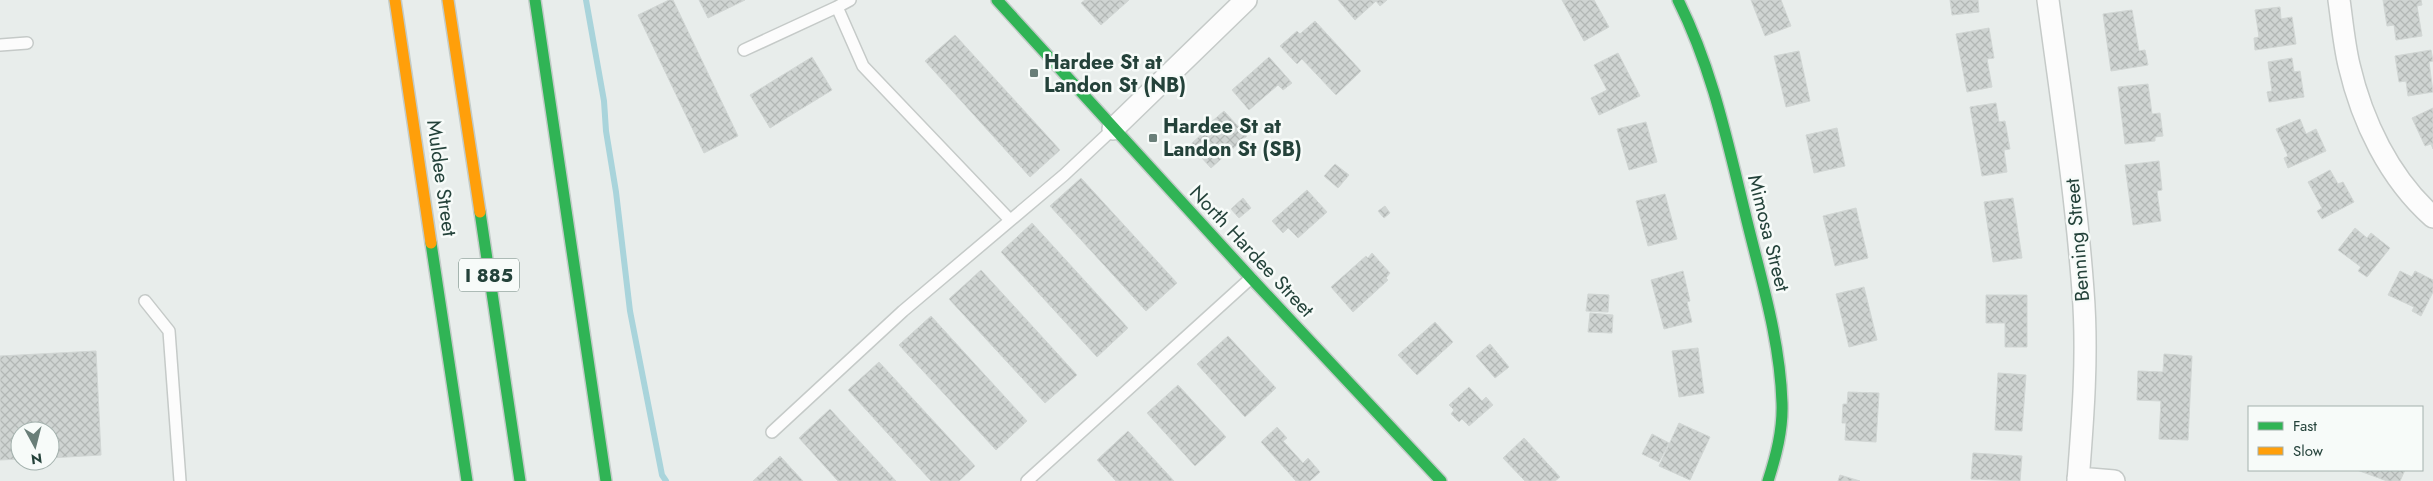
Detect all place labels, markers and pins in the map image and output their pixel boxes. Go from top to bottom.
place label: Hardee St at Landon St (NB) [1044,48,1186,100]
marker: Hardee St at Landon St (NB) [1028,67,1040,79]
place label: Hardee St at Landon St (SB) [1163,112,1302,164]
marker: Hardee St at Landon St (SB) [1147,132,1159,144]

